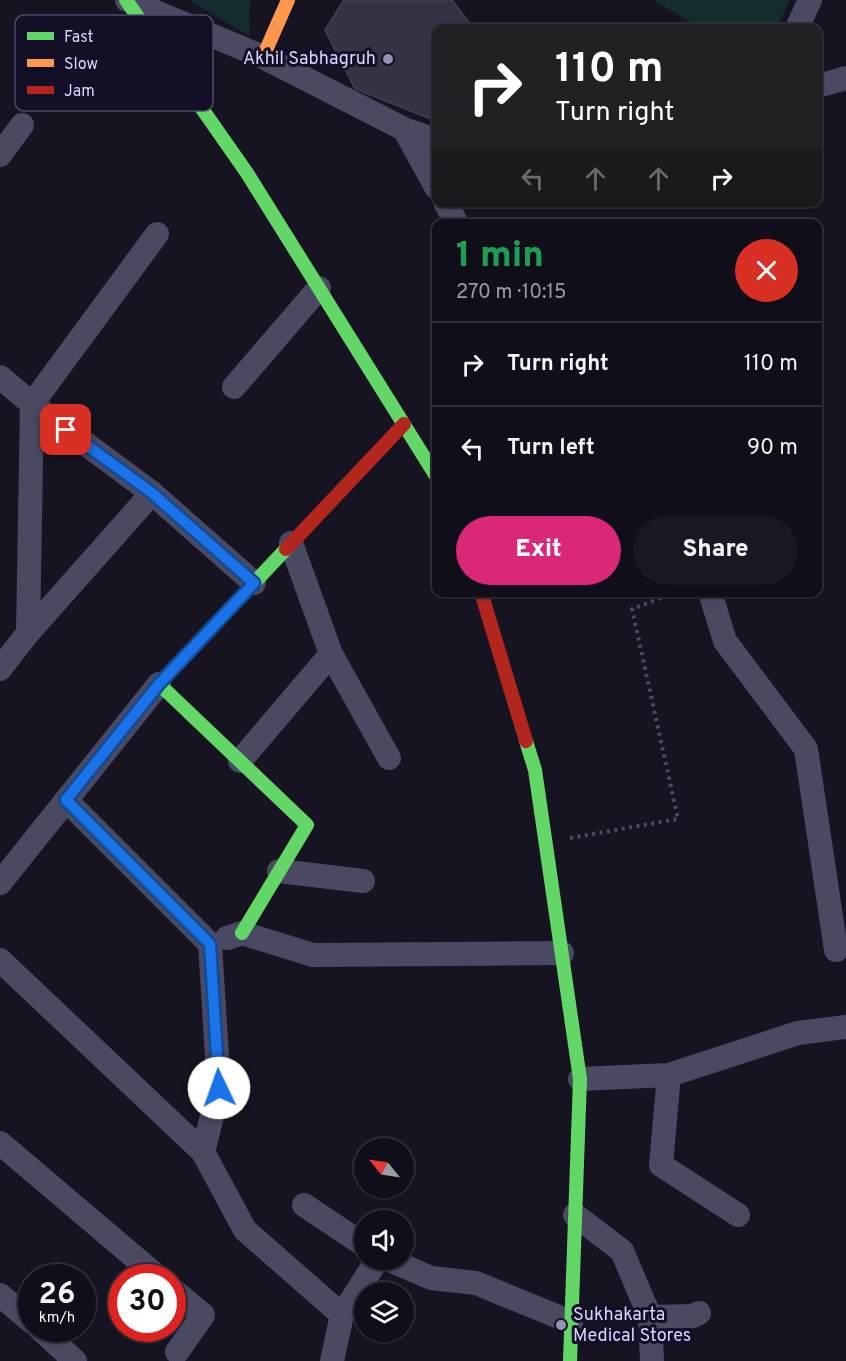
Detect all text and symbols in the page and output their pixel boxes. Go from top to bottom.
legend [15,15,213,111]
text: Fast [64,28,94,48]
text: 110 m [555,44,664,97]
place label: Akhil Sabhagruh [243,48,376,71]
icon: right [456,48,534,126]
marker: Akhil Sabhagruh [381,52,395,66]
text: Slow [64,55,98,75]
text: Jam [64,82,95,102]
text: Turn right [555,96,674,130]
icon: left [516,162,549,195]
icon: ahead [579,162,612,195]
icon: ahead [642,162,675,195]
icon: right [705,162,738,195]
text: 1 min [456,234,544,280]
button: close [735,239,798,302]
text: 270 m · 10:15 [456,280,566,306]
icon: right [456,348,489,381]
text: Turn right [507,351,609,378]
text: 110 m [744,351,798,378]
pin [40,404,91,455]
icon: arrive [49,413,82,446]
icon: left [456,432,489,465]
text: Turn left [507,435,595,462]
text: 90 m [747,435,798,462]
button: Exit [456,516,621,585]
button: Share [633,516,798,585]
position arrow [187,1056,251,1120]
north arrow [354,1138,414,1198]
map controls [354,1138,414,1342]
button: sound [354,1210,414,1270]
speed limit sign: 30 [108,1264,186,1342]
text: 26 [39,1277,75,1314]
button: layers [354,1282,414,1342]
place label: Sukhakarta Medical Stores [573,1304,691,1348]
text: km/h [39,1309,75,1328]
marker: Sukhakarta Medical Stores [554,1318,568,1332]

